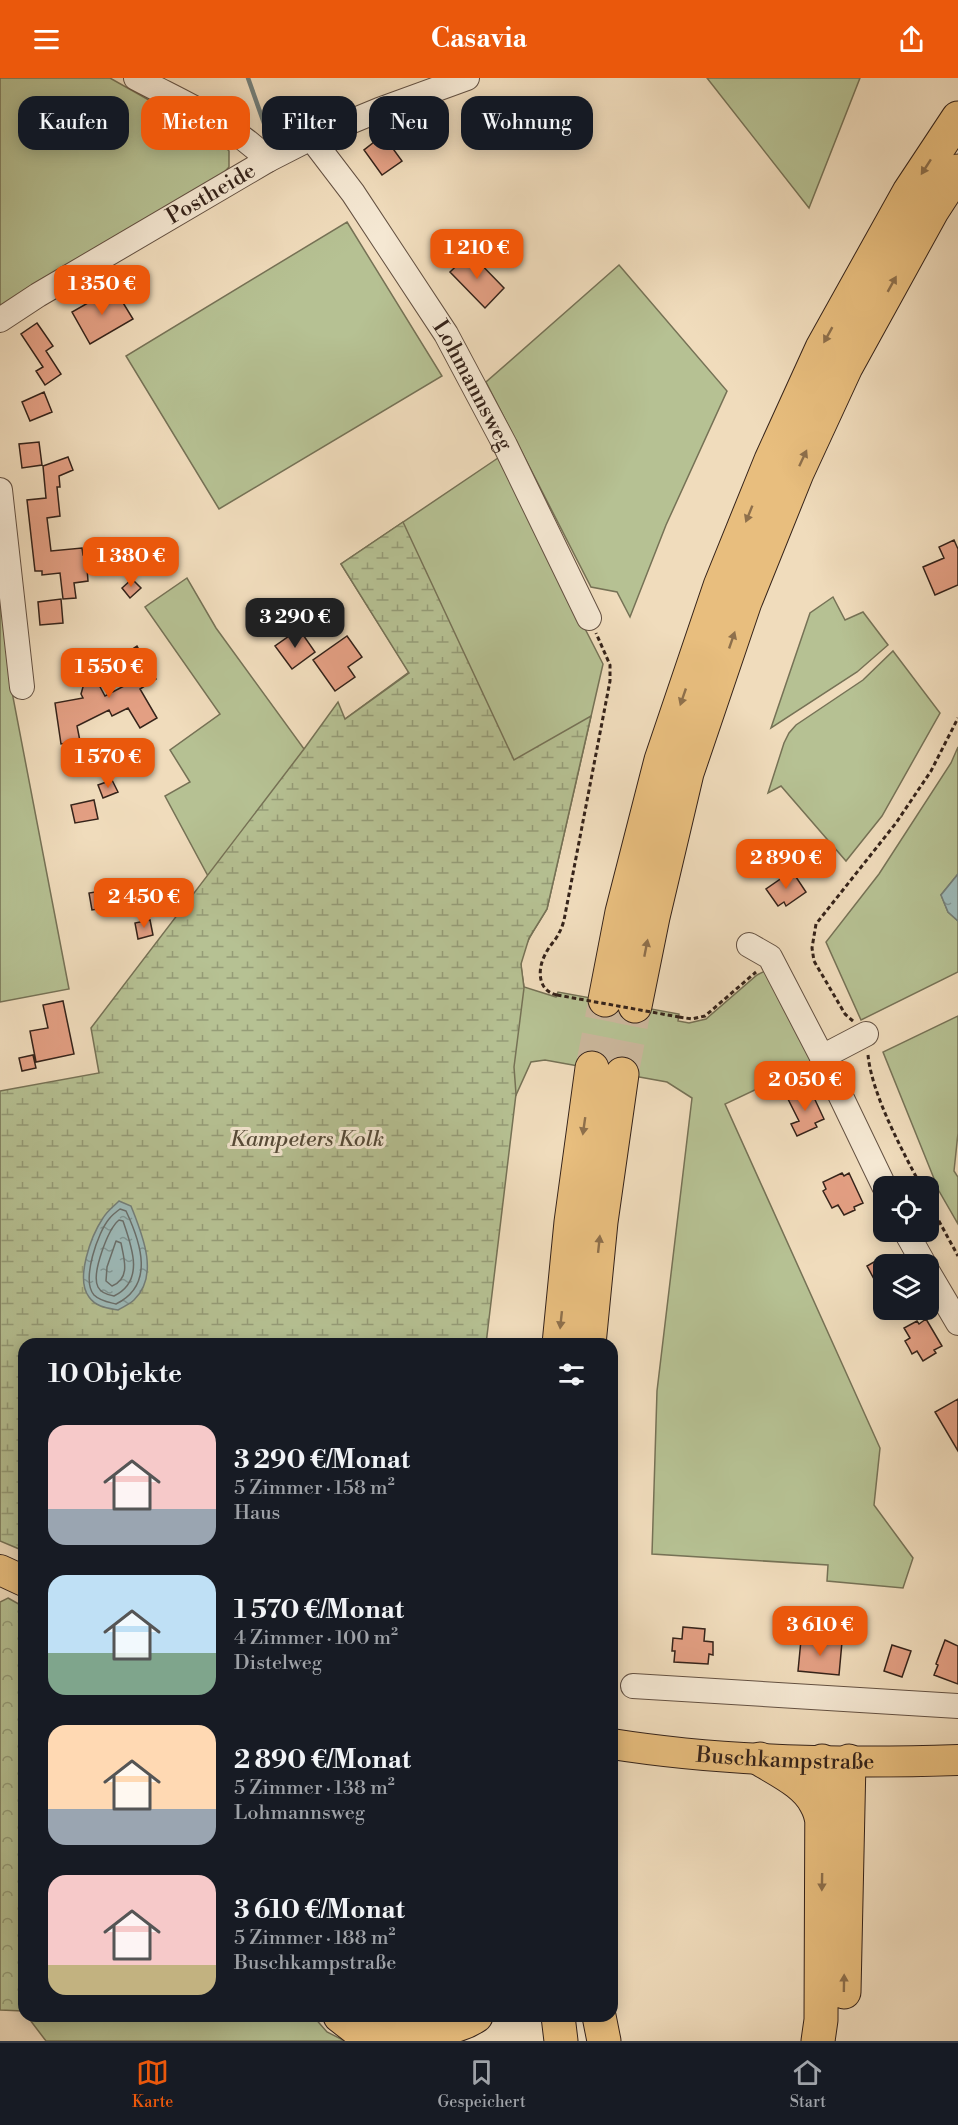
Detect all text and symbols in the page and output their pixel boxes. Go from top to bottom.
text: Casavia [431,22,527,56]
icon: menu [30,23,63,56]
icon: share [895,23,928,56]
chip: Kaufen [18,96,129,150]
chip: Mieten [141,96,250,150]
chip: Filter [262,96,357,150]
chip: Neu [369,96,449,150]
chip: Wohnung [461,96,593,150]
street label: Postheide [161,157,260,230]
one-way arrow [920,158,932,174]
pin: 1 210 € [422,229,532,280]
text: 1 210 € [444,236,510,261]
pin: 1 350 € [47,265,157,316]
text: 1 350 € [68,272,136,297]
one-way arrow [887,275,897,292]
street label: Lohmannsweg [427,315,519,456]
one-way arrow [824,327,834,344]
one-way arrow [799,450,808,467]
one-way arrow [744,505,754,523]
pin: 1 380 € [76,537,186,588]
text: 1 380 € [97,544,165,569]
pin: 3 290 € [240,598,350,649]
text: 3 290 € [259,605,331,630]
one-way arrow [728,630,738,648]
pin: 1 550 € [54,648,164,699]
text: 1 550 € [75,655,143,680]
one-way arrow [677,688,687,706]
pin: 1 570 € [53,738,163,789]
text: 1 570 € [75,745,141,770]
pin: 2 890 € [731,839,841,890]
text: 2 890 € [750,846,822,871]
pin: 2 450 € [89,878,199,929]
text: 2 450 € [108,885,180,910]
one-way arrow [642,939,652,958]
pin: 2 050 € [750,1061,860,1112]
text: 2 050 € [768,1068,842,1093]
one-way arrow [579,1117,589,1136]
park label: Kampeters Kolk [230,1126,384,1153]
map controls [873,1176,939,1320]
button: locate [873,1176,939,1242]
one-way arrow [594,1234,604,1253]
button: layers [873,1254,939,1320]
one-way arrow [556,1310,566,1329]
text: 10 Objekte [48,1358,182,1390]
icon: filters [555,1358,588,1391]
text: 3 290 €/Monat [234,1444,410,1476]
icon: home [96,1449,168,1521]
text: 5 Zimmer · 158 m² [234,1476,395,1501]
text: Haus [234,1501,280,1526]
text: 1 570 €/Monat [234,1594,404,1626]
icon: home [96,1599,168,1671]
pin: 3 610 € [765,1606,875,1657]
text: 3 610 € [787,1613,854,1638]
text: 4 Zimmer · 100 m² [234,1626,398,1651]
text: Distelweg [234,1651,322,1676]
street label: Buschkampstraße [694,1741,874,1775]
text: 2 890 €/Monat [234,1744,411,1776]
icon: home [96,1749,168,1821]
text: 5 Zimmer · 138 m² [234,1776,395,1801]
text: Lohmannsweg [234,1801,365,1826]
one-way arrow [818,1873,827,1892]
text: 3 610 €/Monat [234,1894,405,1926]
icon: home [96,1899,168,1971]
text: 5 Zimmer · 188 m² [234,1926,395,1951]
text: Buschkampstraße [234,1951,396,1976]
one-way arrow [839,1973,849,1992]
tab: Karte [132,2056,173,2112]
tab: Gespeichert [438,2056,526,2112]
tab: Start [790,2056,826,2112]

